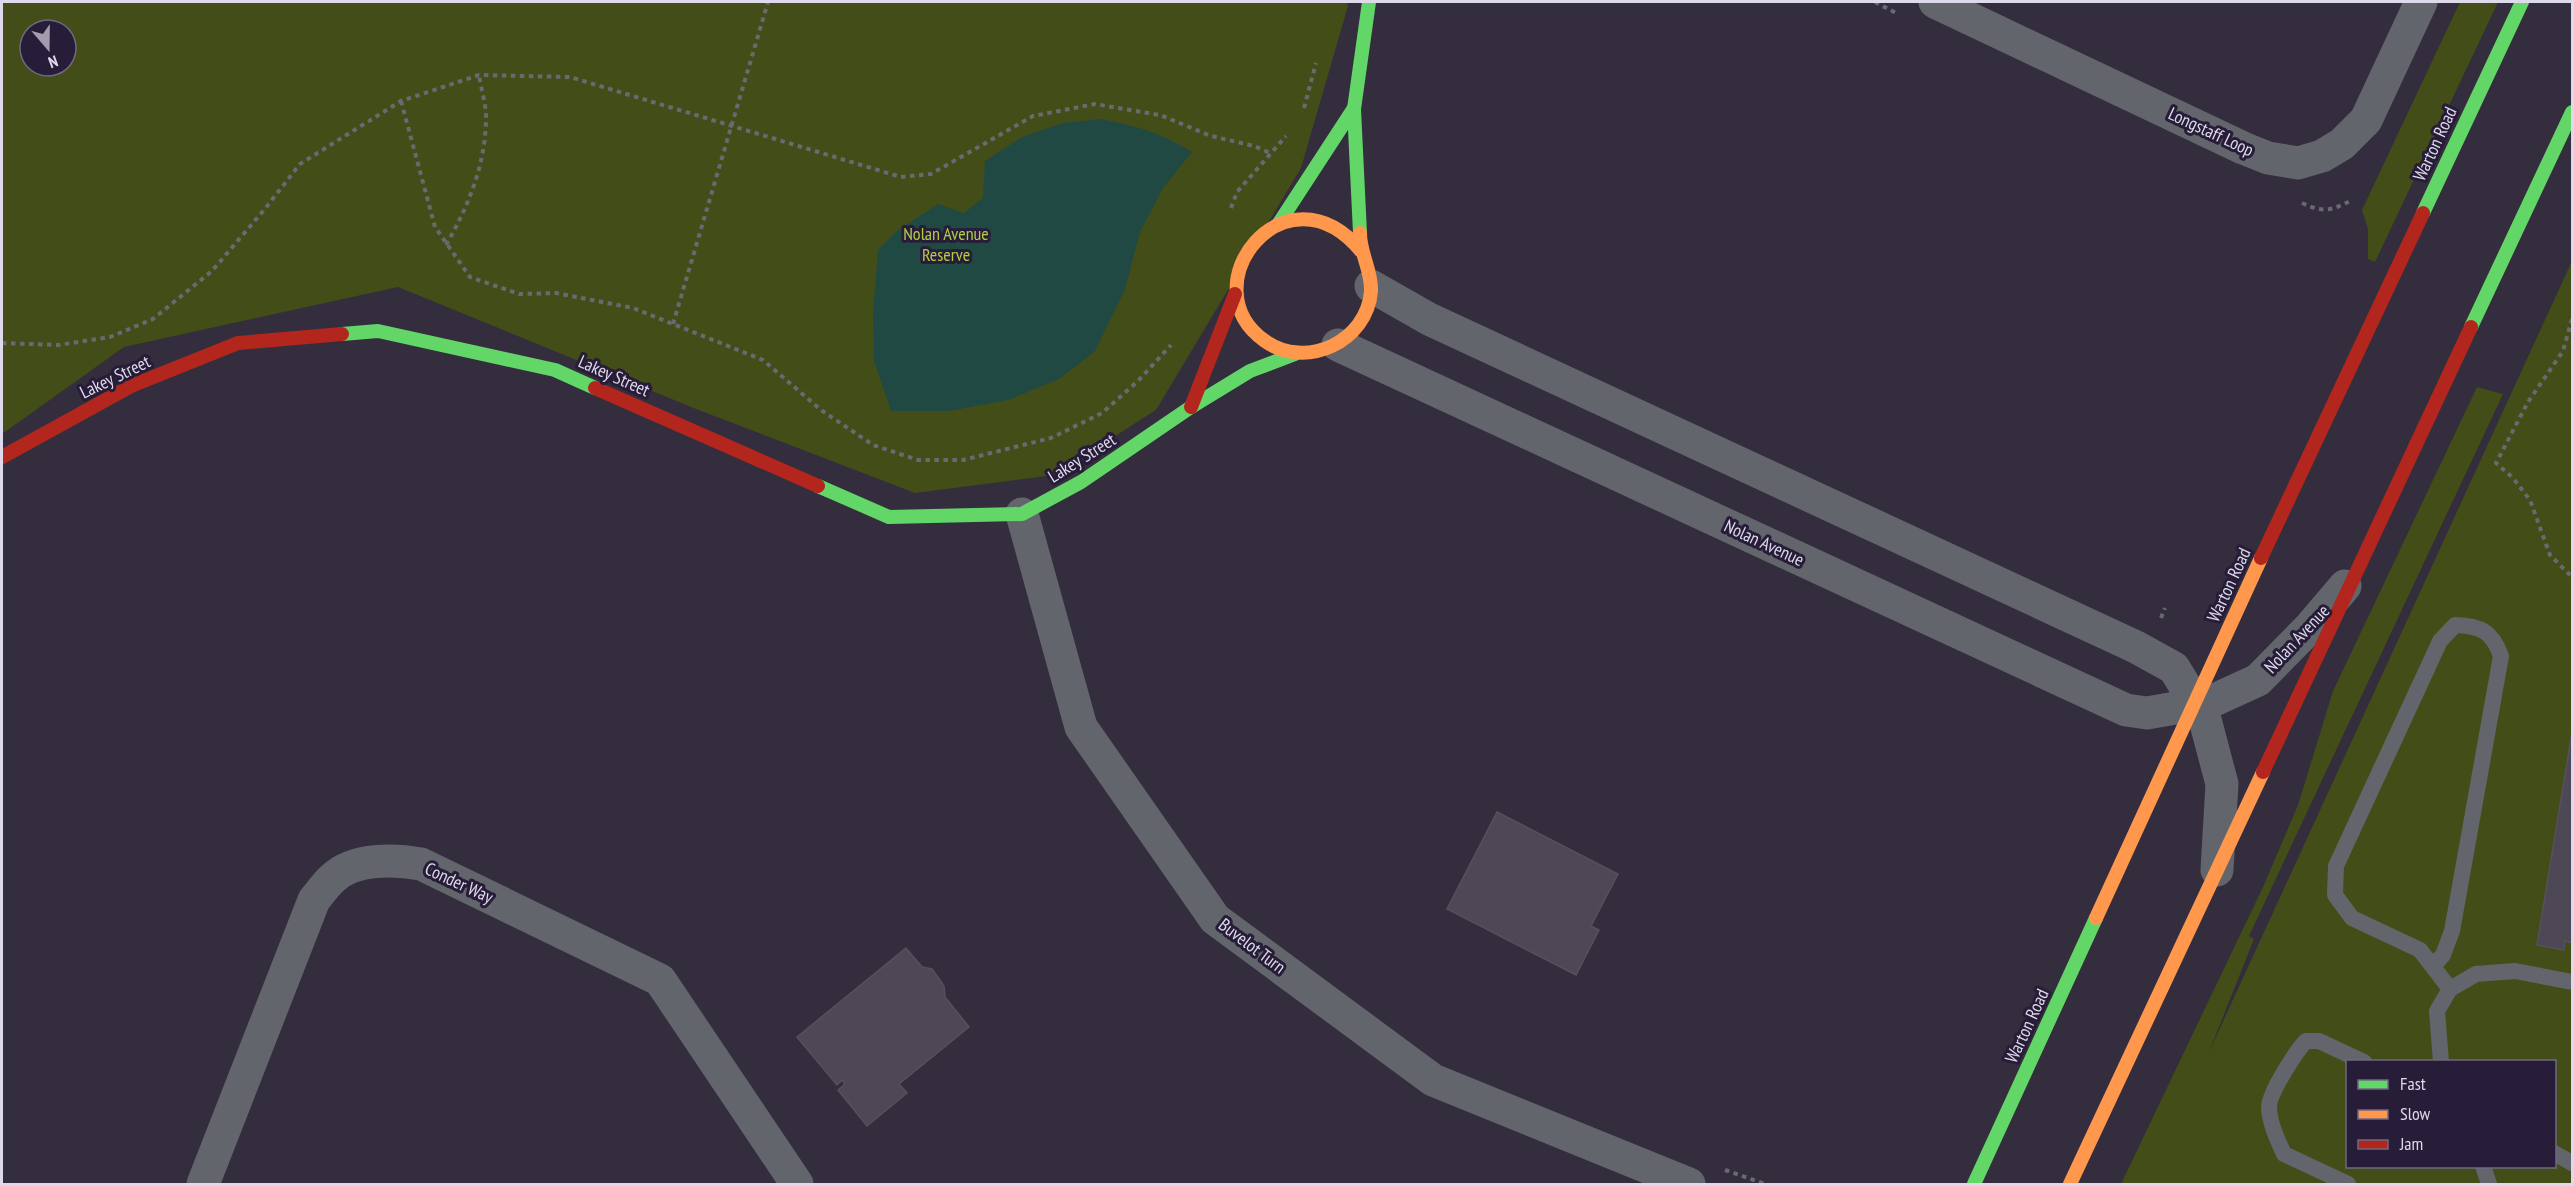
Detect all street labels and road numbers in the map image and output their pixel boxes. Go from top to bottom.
street label: Longstaff Loop [2165,102,2258,161]
street label: Warton Road [2407,103,2462,184]
street label: Lakey Street [76,350,154,403]
street label: Lakey Street [575,350,653,401]
street label: Lakey Street [1044,428,1120,487]
street label: Nolan Avenue [1721,514,1808,571]
street label: Warton Road [2201,544,2256,625]
street label: Nolan Avenue [2259,600,2334,678]
street label: Conder Way [421,857,497,908]
street label: Buvelot Turn [1214,913,1290,978]
street label: Warton Road [1999,985,2054,1066]

